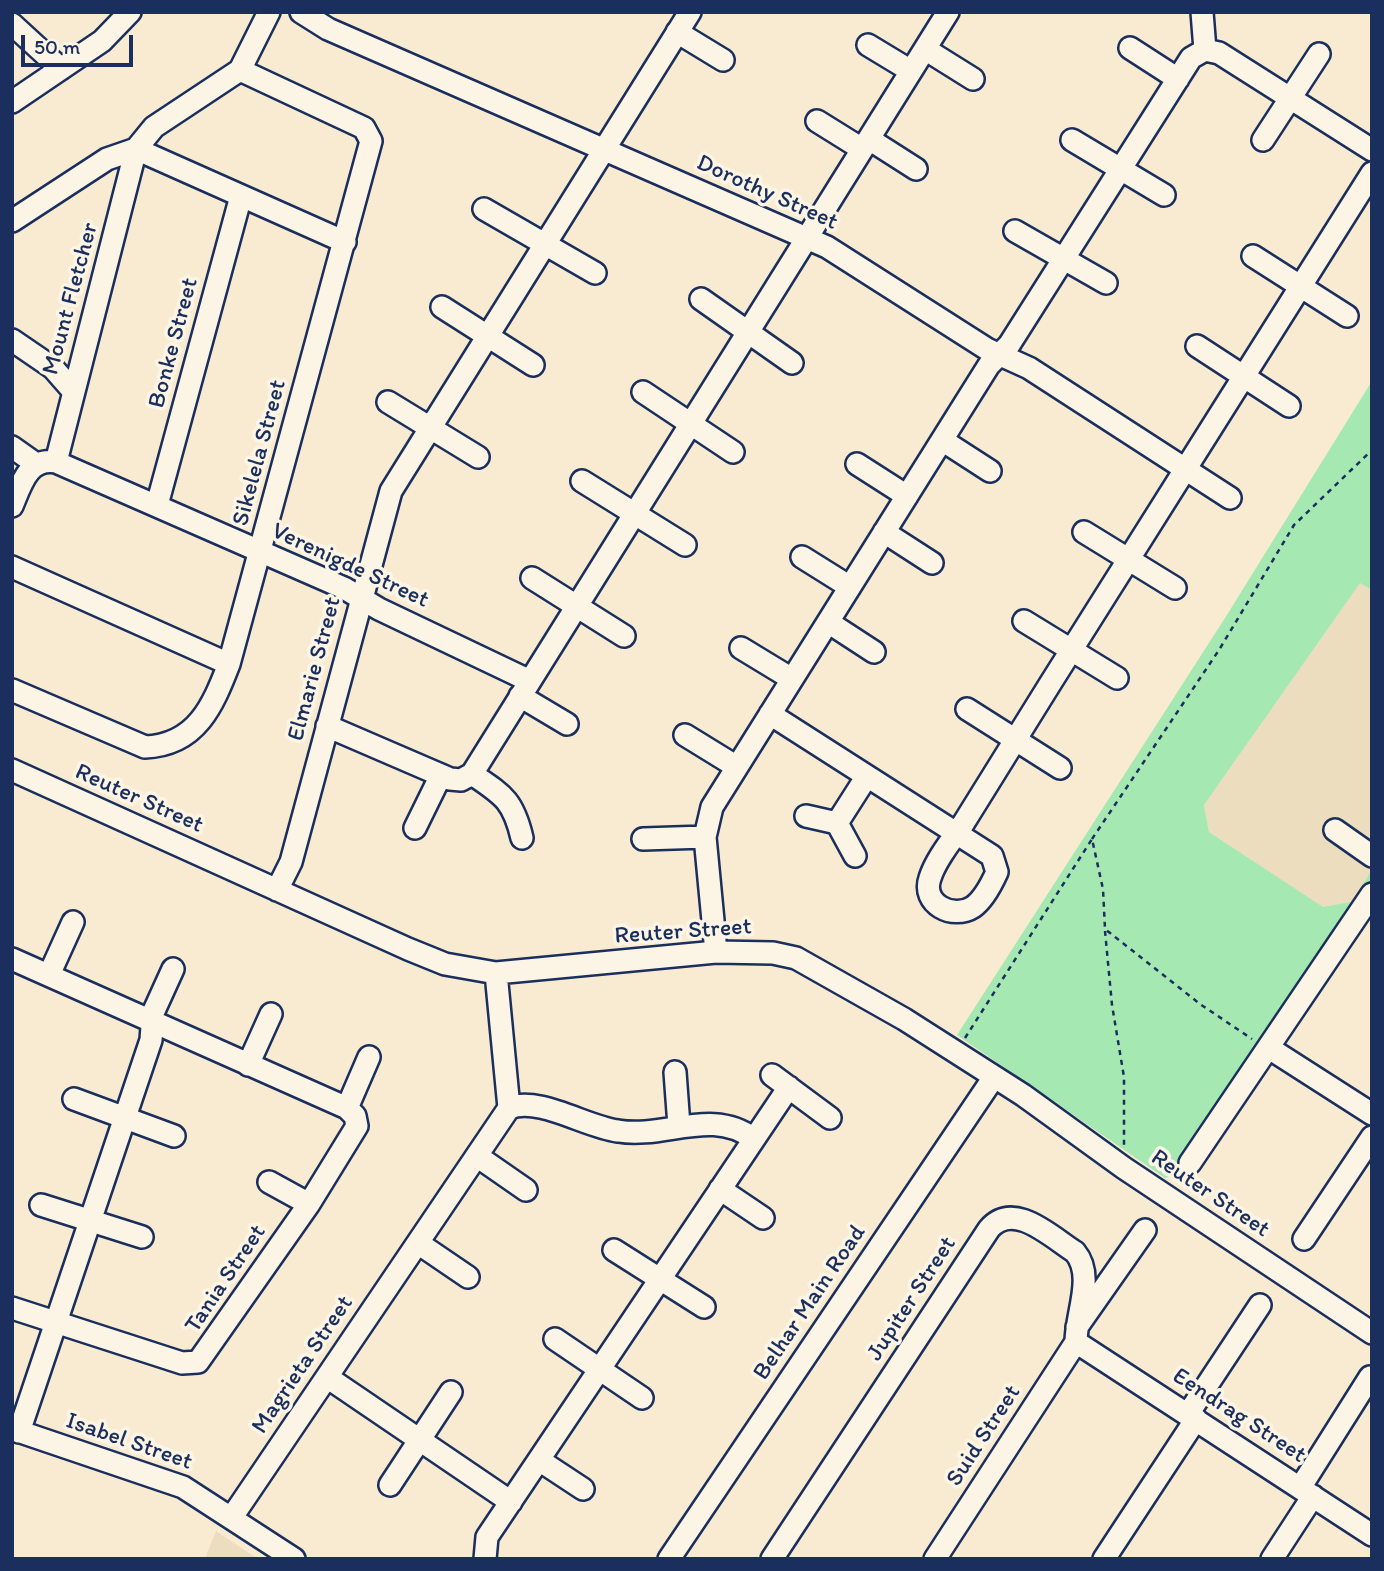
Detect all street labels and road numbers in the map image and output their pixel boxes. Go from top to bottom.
street label: Dorothy Street [692,149,842,237]
street label: Mount Fletcher [37,220,105,378]
street label: Bonke Street [143,275,205,411]
street label: Sikelela Street [227,377,293,529]
street label: Verenigde Street [267,517,433,615]
street label: Elmarie Street [282,594,348,744]
street label: Reuter Street [70,758,208,840]
street label: Reuter Street [613,913,753,951]
street label: Reuter Street [1145,1144,1275,1244]
street label: Tania Street [179,1219,273,1339]
street label: Belhar Main Road [747,1220,873,1386]
street label: Jupiter Street [861,1231,963,1367]
street label: Magrieta Street [246,1290,360,1440]
street label: Eendrag Street [1167,1362,1311,1470]
street label: Suid Street [941,1380,1027,1492]
street label: Isabel Street [62,1407,196,1477]

